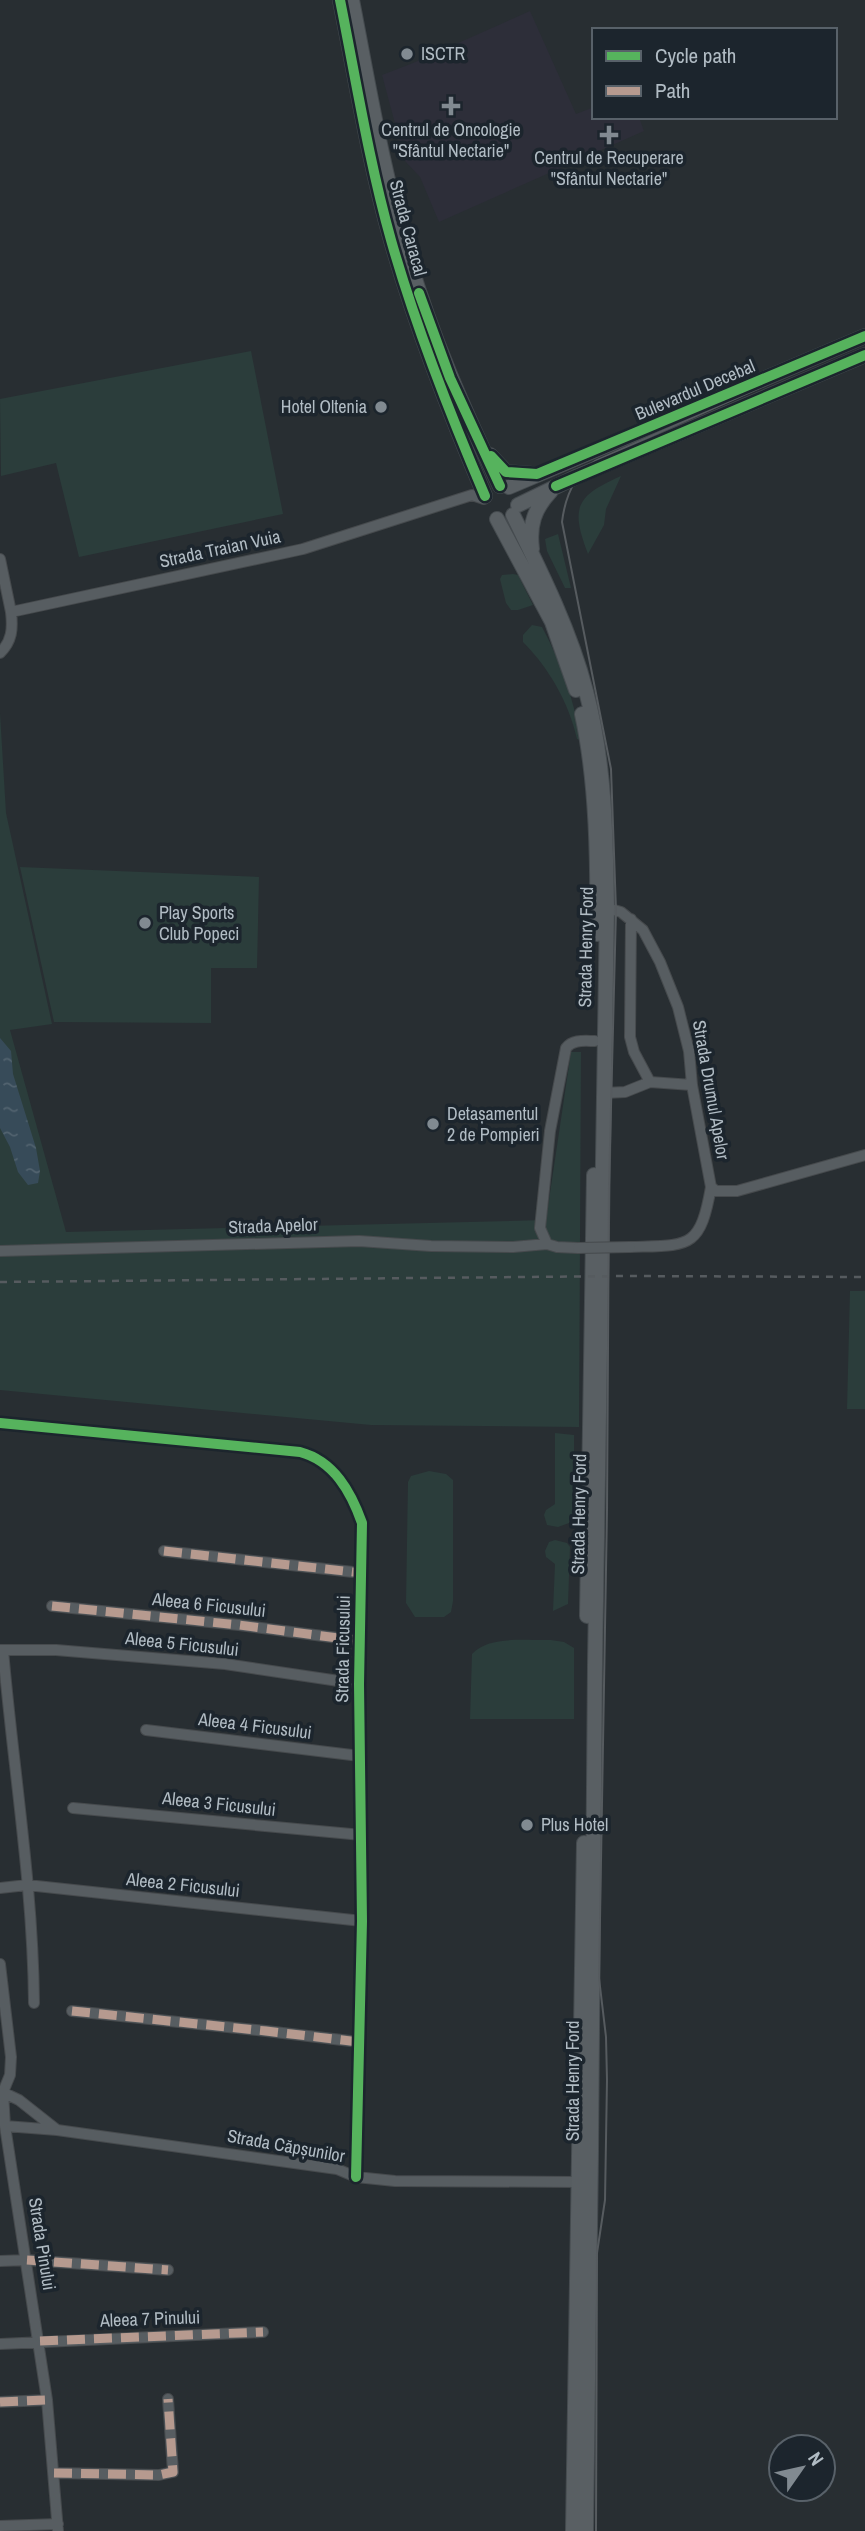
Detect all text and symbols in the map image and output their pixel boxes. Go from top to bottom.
legend [592,28,837,119]
place label: ISCTR [421,41,466,66]
text: Cycle path [655,41,736,70]
marker: ISCTR [399,46,415,62]
text: Path [655,76,690,105]
marker: Centrul de Oncologie "Sfântul Nectarie" [441,96,461,116]
place label: Centrul de Oncologie "Sfântul Nectarie" [381,117,521,163]
marker: Centrul de Recuperare "Sfântul Nectarie" [599,125,619,145]
place label: Centrul de Recuperare "Sfântul Nectarie" [534,145,684,191]
street label: Strada Caracal [384,177,433,279]
street label: Bulevardul Decebal [631,353,759,426]
place label: Hotel Oltenia [281,394,367,419]
marker: Hotel Oltenia [373,399,389,415]
street label: Strada Traian Vuia [157,523,283,574]
street label: Strada Henry Ford [572,886,599,1008]
place label: Play Sports Club Popeci [159,900,239,946]
marker: Play Sports Club Popeci [137,915,153,931]
street label: Strada Drumul Apelor [687,1018,736,1162]
place label: Detașamentul 2 de Pompieri [447,1101,540,1147]
marker: Detașamentul 2 de Pompieri [425,1116,441,1132]
street label: Strada Apelor [228,1211,318,1240]
street label: Strada Henry Ford [565,1453,592,1575]
street label: Aleea 6 Ficusului [150,1586,267,1623]
street label: Strada Ficusului [329,1595,356,1703]
street label: Aleea 5 Ficusului [123,1625,240,1662]
street label: Aleea 4 Ficusului [196,1706,313,1745]
street label: Aleea 3 Ficusului [160,1785,277,1822]
place label: Plus Hotel [541,1812,608,1837]
marker: Plus Hotel [519,1817,535,1833]
street label: Aleea 2 Ficusului [124,1866,241,1903]
street label: Strada Henry Ford [560,2021,585,2141]
street label: Strada Căpșunilor [225,2123,347,2168]
street label: Strada Pinului [23,2196,62,2292]
street label: Aleea 7 Pinului [99,2304,200,2333]
north arrow [767,2433,837,2503]
text: N [802,2447,830,2470]

